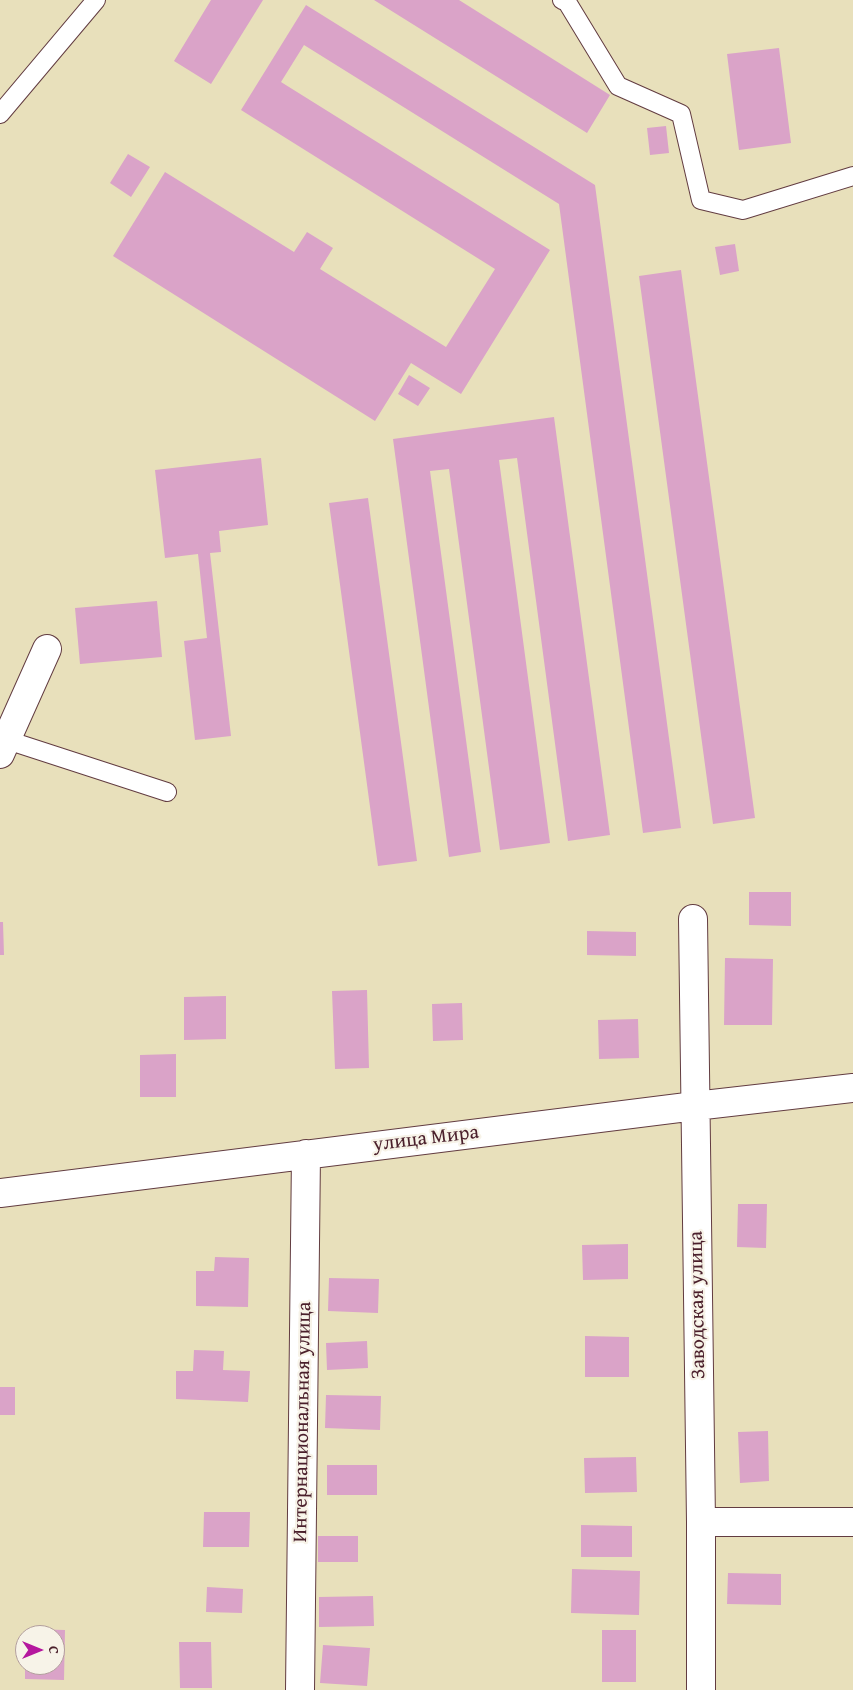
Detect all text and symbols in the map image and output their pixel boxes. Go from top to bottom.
street label: улица Мира [372,1121,480,1157]
street label: Заводская улица [685,1231,711,1379]
street label: Интернациональная улица [289,1301,317,1543]
north arrow [15,1625,65,1675]
text: С [44,1646,64,1654]

